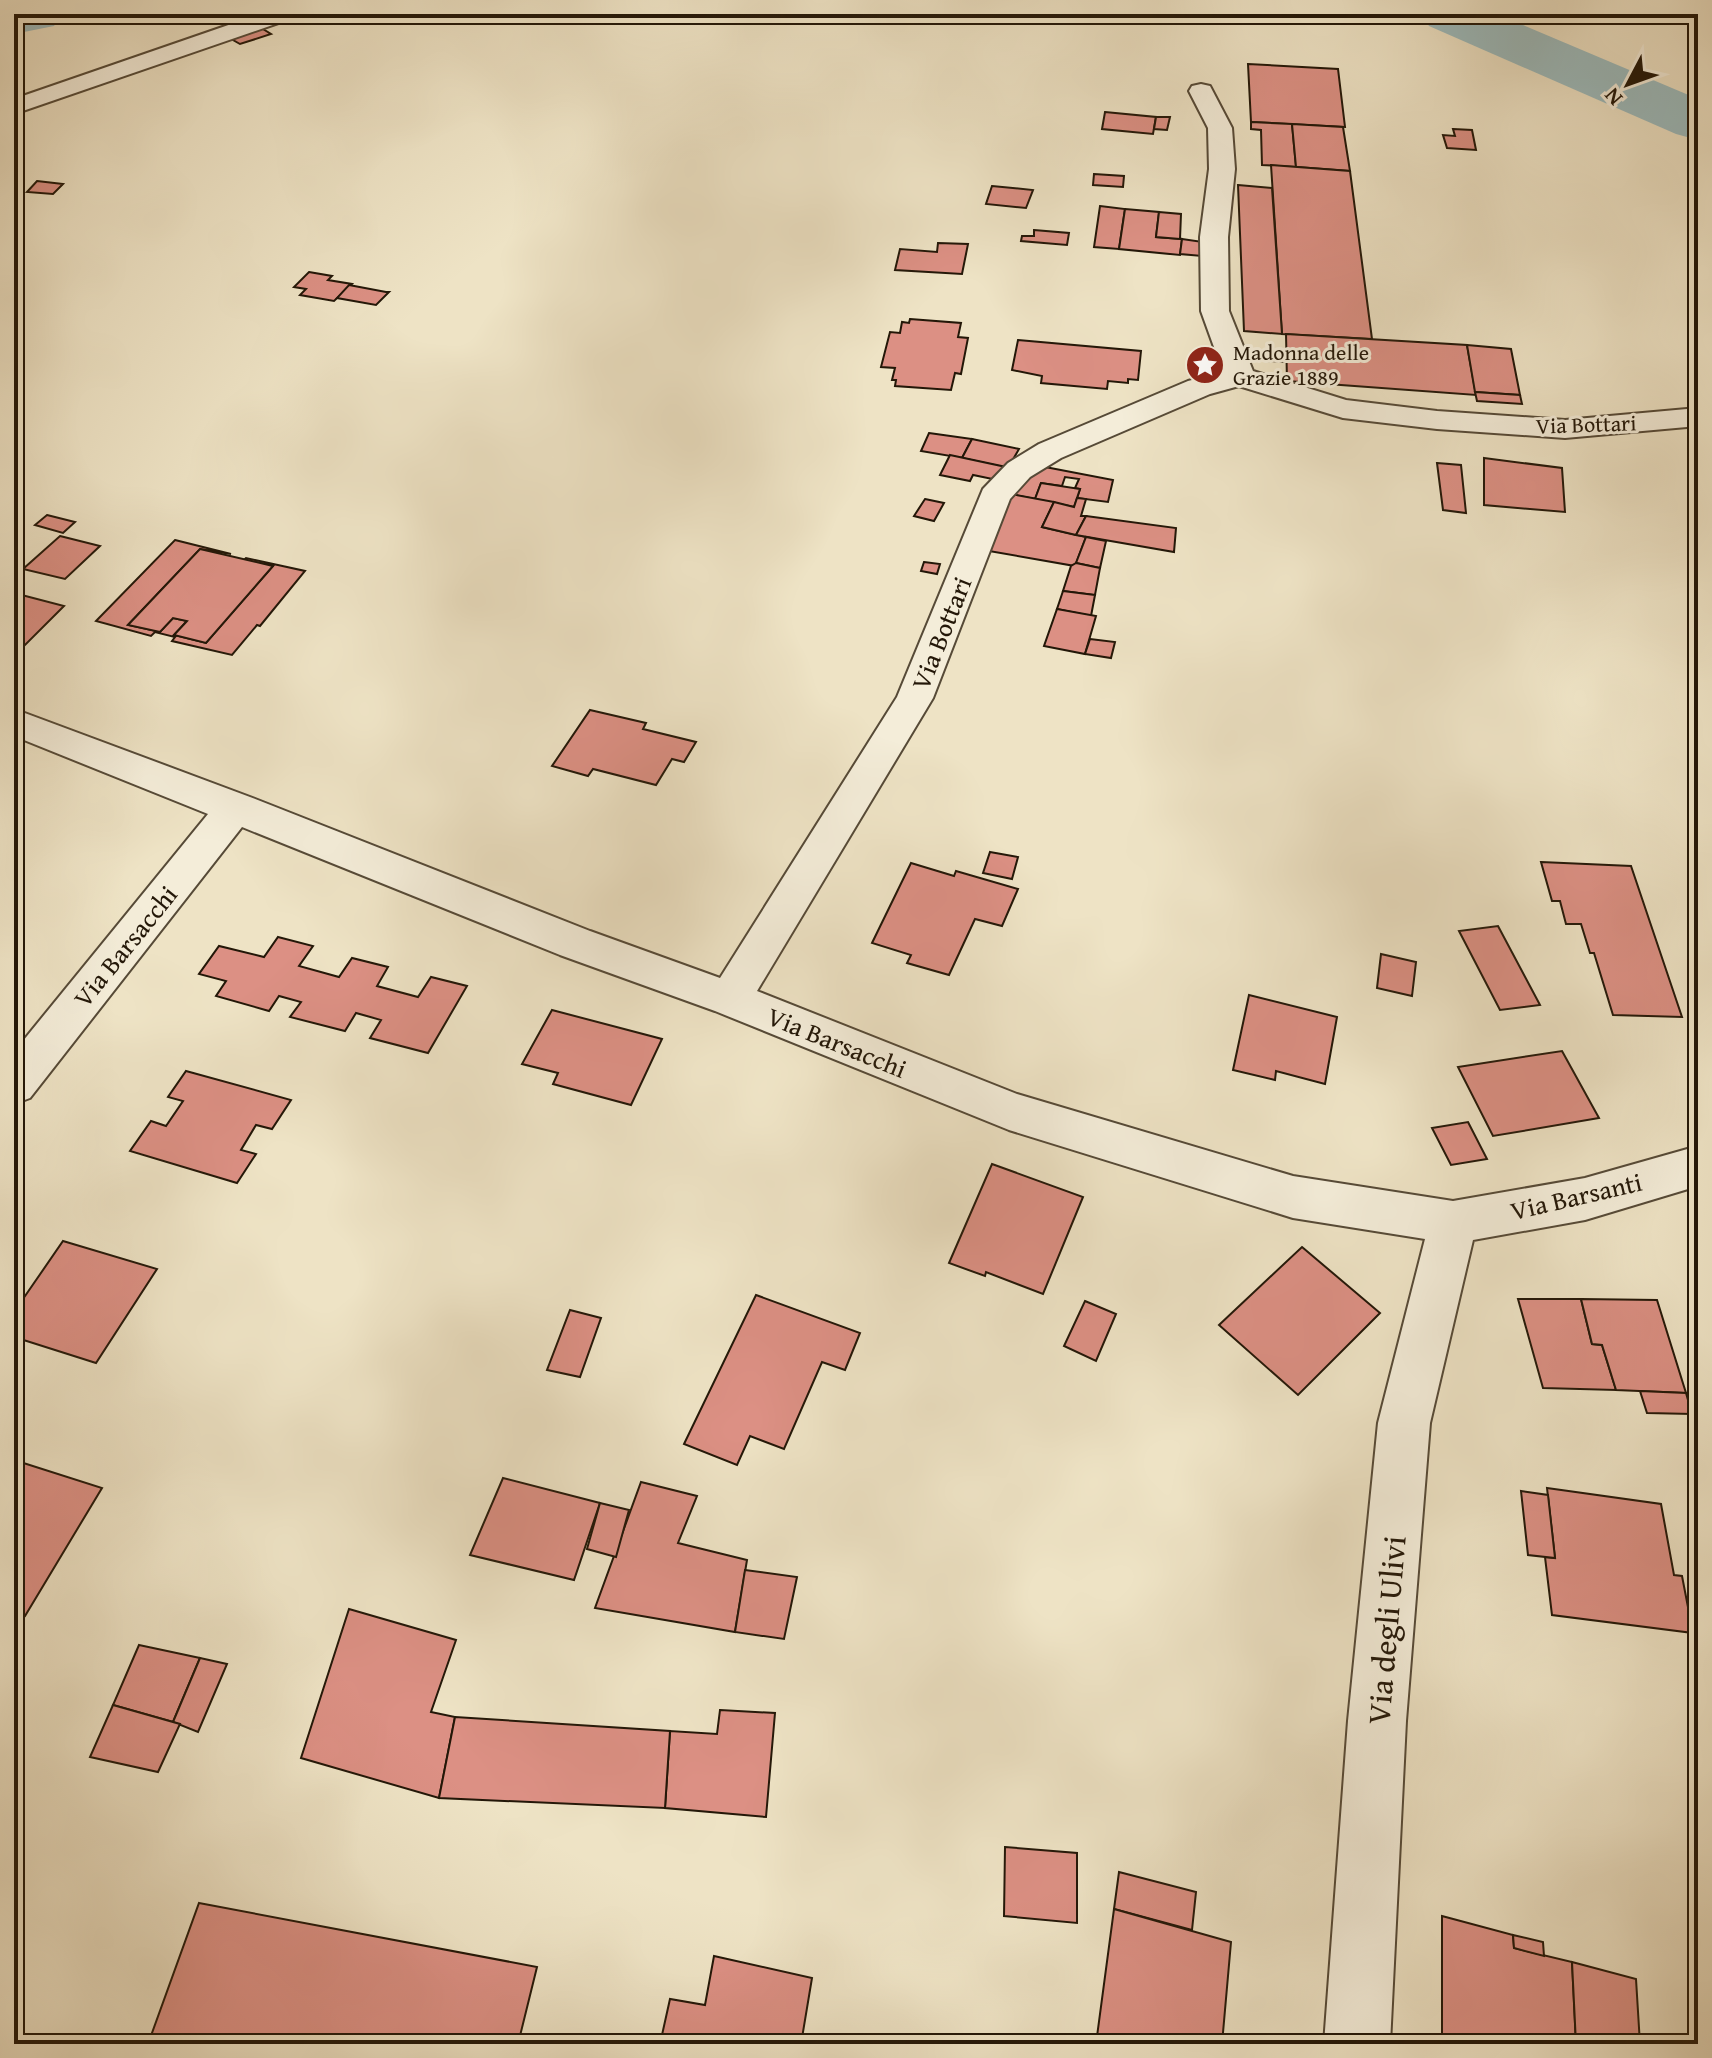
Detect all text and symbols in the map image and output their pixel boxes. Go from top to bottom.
north arrow [1588,44,1668,124]
text: N [1596,81,1630,113]
place label: Madonna delle Grazie 1889 [1233,336,1369,393]
place icon: Madonna delle Grazie 1889 [1184,344,1226,386]
street label: Via Bottari [1535,406,1637,442]
street label: Via Bottari [901,571,981,695]
street label: Via Barsacchi [64,877,186,1015]
street label: Via Barsacchi [761,996,913,1088]
street label: Via Barsanti [1506,1162,1646,1230]
street label: Via degli Ulivi [1354,1534,1418,1726]

